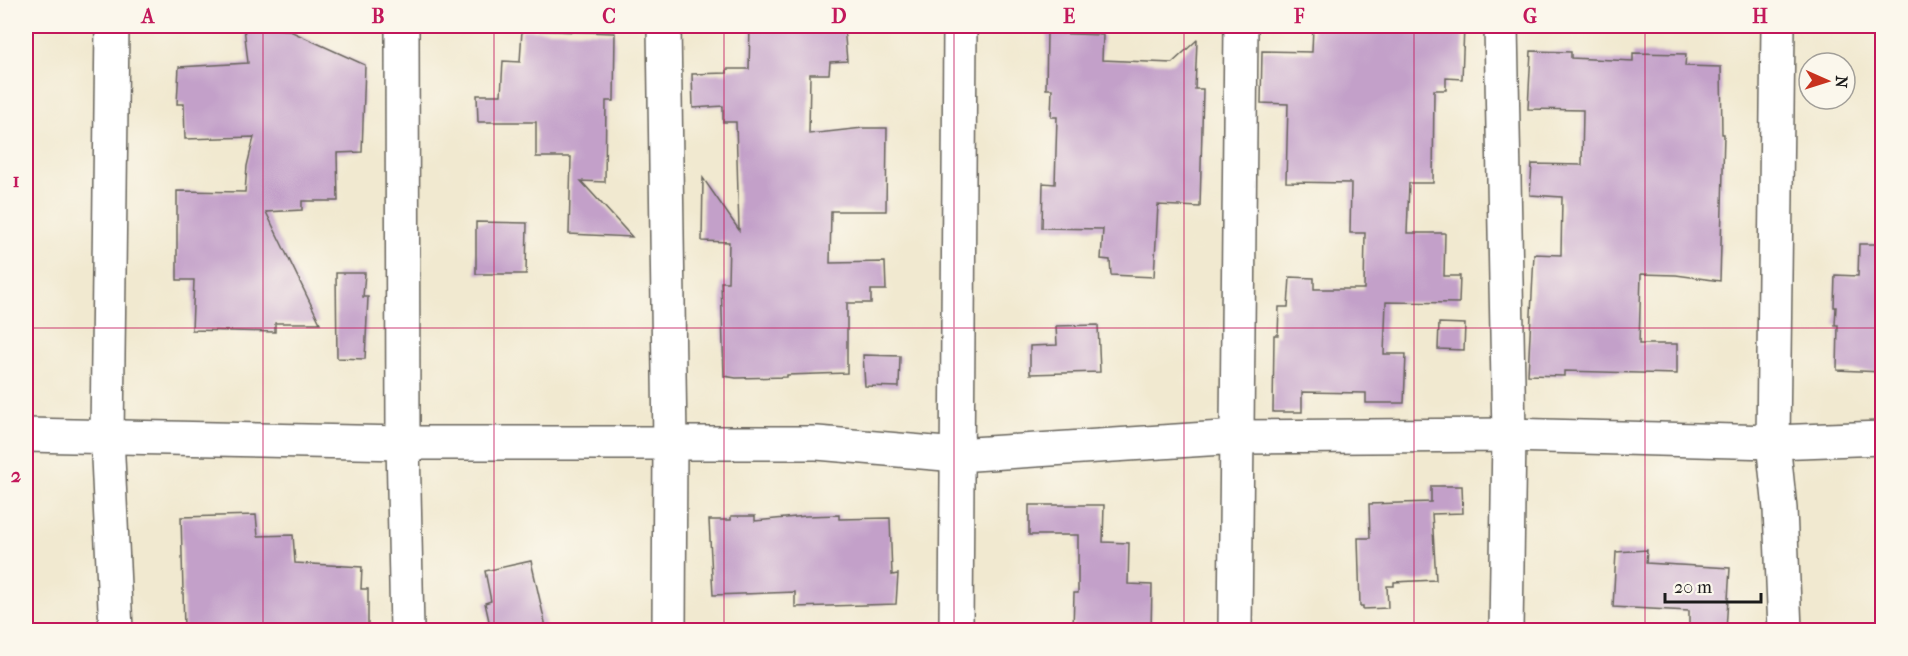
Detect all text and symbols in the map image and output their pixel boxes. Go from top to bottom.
text: A [140,5,156,28]
text: B [371,5,385,28]
text: C [602,5,616,28]
text: D [831,5,847,28]
text: E [1063,5,1075,28]
text: F [1293,5,1305,28]
text: G [1523,5,1537,28]
text: H [1752,5,1768,28]
north arrow [1797,51,1857,111]
text: N [1832,75,1851,89]
text: 1 [12,169,20,192]
text: 2 [11,464,21,487]
scale bar [1665,566,1761,604]
text: 20 m [1674,577,1712,598]

